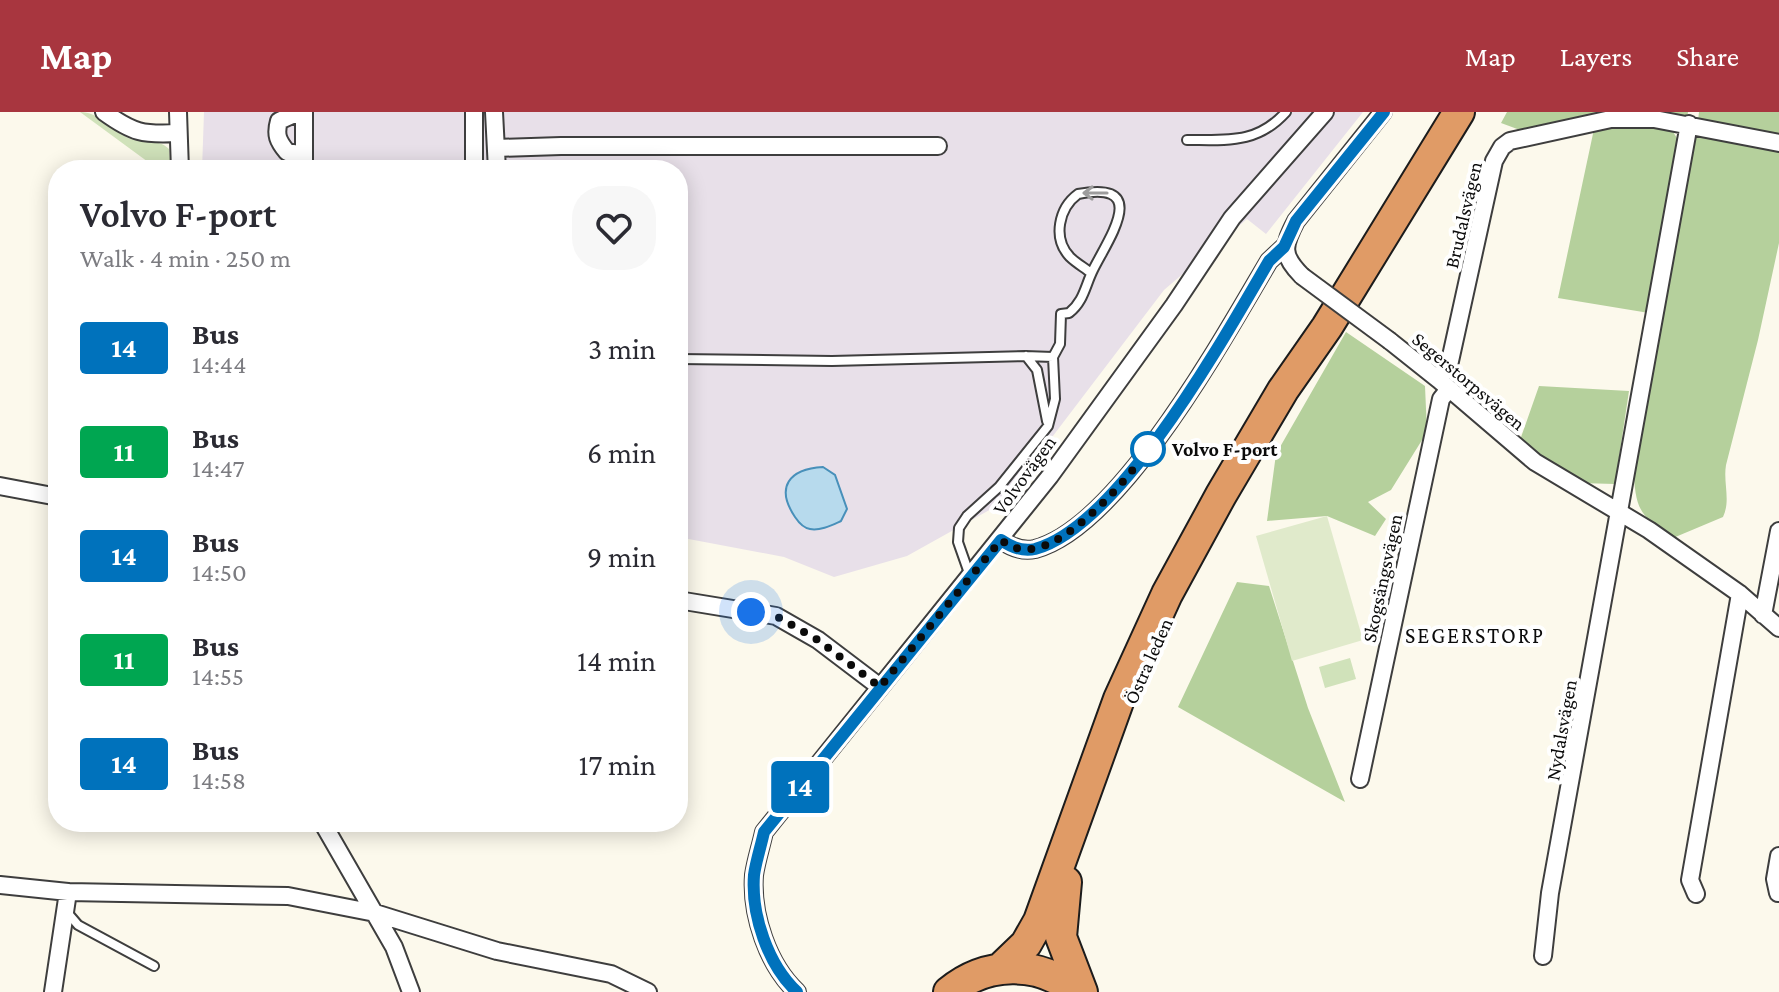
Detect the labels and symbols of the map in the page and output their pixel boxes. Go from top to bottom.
street label: Brudalsvägen [1440,159,1487,271]
one-way arrow [1083,185,1109,201]
street label: Segerstorpsvägen [1407,327,1530,436]
street label: Volvovägen [988,431,1061,519]
marker: Volvo F-port [1131,432,1165,466]
place label: Volvo F-port [1171,438,1278,460]
street label: Skogsängsvägen [1358,511,1407,645]
your location [731,592,771,632]
street label: Östra leden [1119,614,1177,707]
district label: SEGERSTORP [1405,623,1545,648]
street label: Nydalsvägen [1541,678,1582,782]
line badge: 14 [764,761,836,813]

